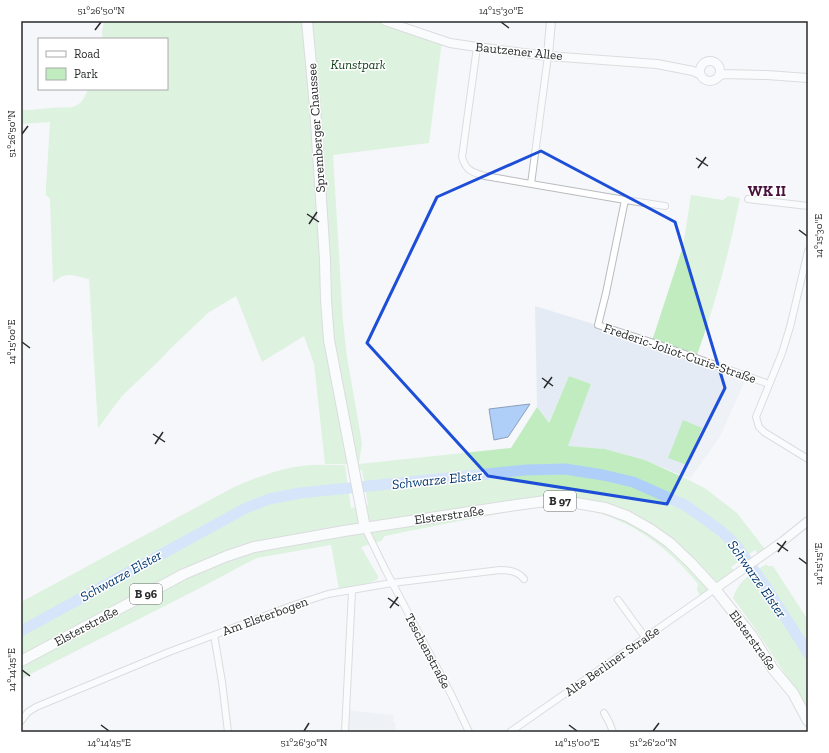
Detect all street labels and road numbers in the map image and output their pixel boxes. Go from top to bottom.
street label: Bautzener Allee [475,39,563,63]
street label: Spremberger Chaussee [304,63,328,193]
street label: Frederic-Joliot-Curie-Straße [602,320,758,386]
road number: B 97 [544,491,576,511]
street label: Elsterstraße [413,503,485,527]
road number: B 96 [130,584,162,604]
street label: Am Elsterbogen [220,593,310,638]
street label: Elsterstraße [52,603,120,649]
street label: Elsterstraße [726,607,780,673]
street label: Teschenstraße [402,611,454,691]
street label: Alte Berliner Straße [562,623,662,699]

